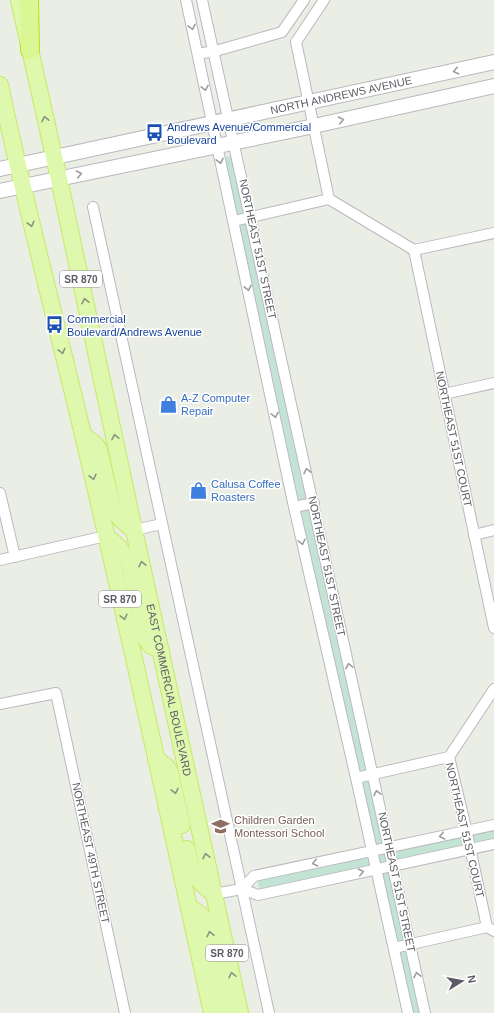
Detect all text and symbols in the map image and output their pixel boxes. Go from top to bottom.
one-way arrow [187,24,195,30]
one-way arrow [453,66,459,74]
street label: NORTH ANDREWS AVENUE [269,74,413,116]
one-way arrow [200,85,208,91]
one-way arrow [42,116,50,122]
one-way arrow [338,116,344,124]
place label: Andrews Avenue/Commercial Boulevard [167,121,311,146]
bus stop icon: Andrews Avenue/Commercial Boulevard [144,123,164,143]
one-way arrow [216,158,224,164]
one-way arrow [76,171,82,179]
street label: NORTHEAST 51ST STREET [237,178,279,320]
one-way arrow [27,221,35,228]
road number: SR 870 [60,271,102,287]
one-way arrow [243,285,251,291]
one-way arrow [82,298,90,304]
place label: Commercial Boulevard/Andrews Avenue [67,313,202,338]
bus stop icon: Commercial Boulevard/Andrews Avenue [44,315,64,335]
one-way arrow [58,347,66,354]
street label: NORTHEAST 51ST COURT [434,370,474,508]
place label: A-Z Computer Repair [181,392,250,417]
shop icon: A-Z Computer Repair [158,394,178,414]
one-way arrow [270,412,278,418]
one-way arrow [111,434,119,441]
one-way arrow [303,468,311,474]
one-way arrow [88,474,96,480]
place label: Calusa Coffee Roasters [211,478,281,503]
shop icon: Calusa Coffee Roasters [188,480,208,500]
street label: NORTHEAST 51ST STREET [306,495,348,637]
one-way arrow [297,538,306,545]
one-way arrow [138,561,146,568]
road number: SR 870 [99,591,141,607]
street label: EAST COMMERCIAL BOULEVARD [144,603,194,777]
one-way arrow [120,614,128,621]
one-way arrow [346,663,354,669]
street label: NORTHEAST 51ST COURT [444,761,486,899]
street label: NORTHEAST 49TH STREET [70,781,112,925]
one-way arrow [170,787,178,794]
one-way arrow [374,790,382,796]
street label: NORTHEAST 51ST STREET [376,811,418,953]
place label: Children Garden Montessori School [234,814,325,839]
school or university icon: Children Garden Montessori School [211,816,231,836]
one-way arrow [439,832,445,840]
one-way arrow [202,852,210,859]
one-way arrow [312,859,318,867]
one-way arrow [358,869,364,877]
one-way arrow [207,931,215,937]
road number: SR 870 [206,945,248,961]
north arrow [442,961,482,1001]
one-way arrow [228,972,236,978]
one-way arrow [413,972,421,978]
text: N [465,974,478,984]

